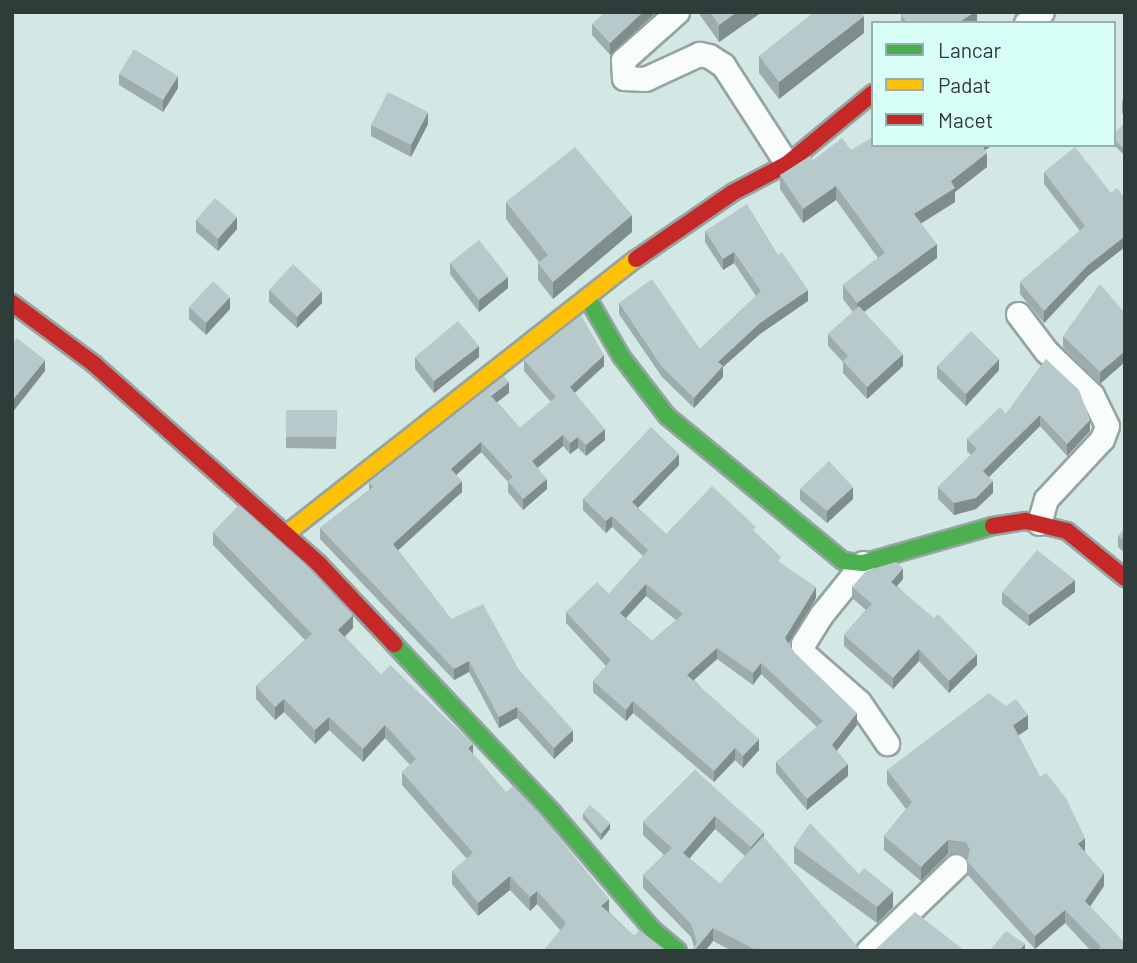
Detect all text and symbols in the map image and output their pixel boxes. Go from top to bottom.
legend [871,21,1116,147]
text: Lancar [938,37,1001,62]
text: Padat [938,72,991,97]
text: Macet [938,107,993,132]

